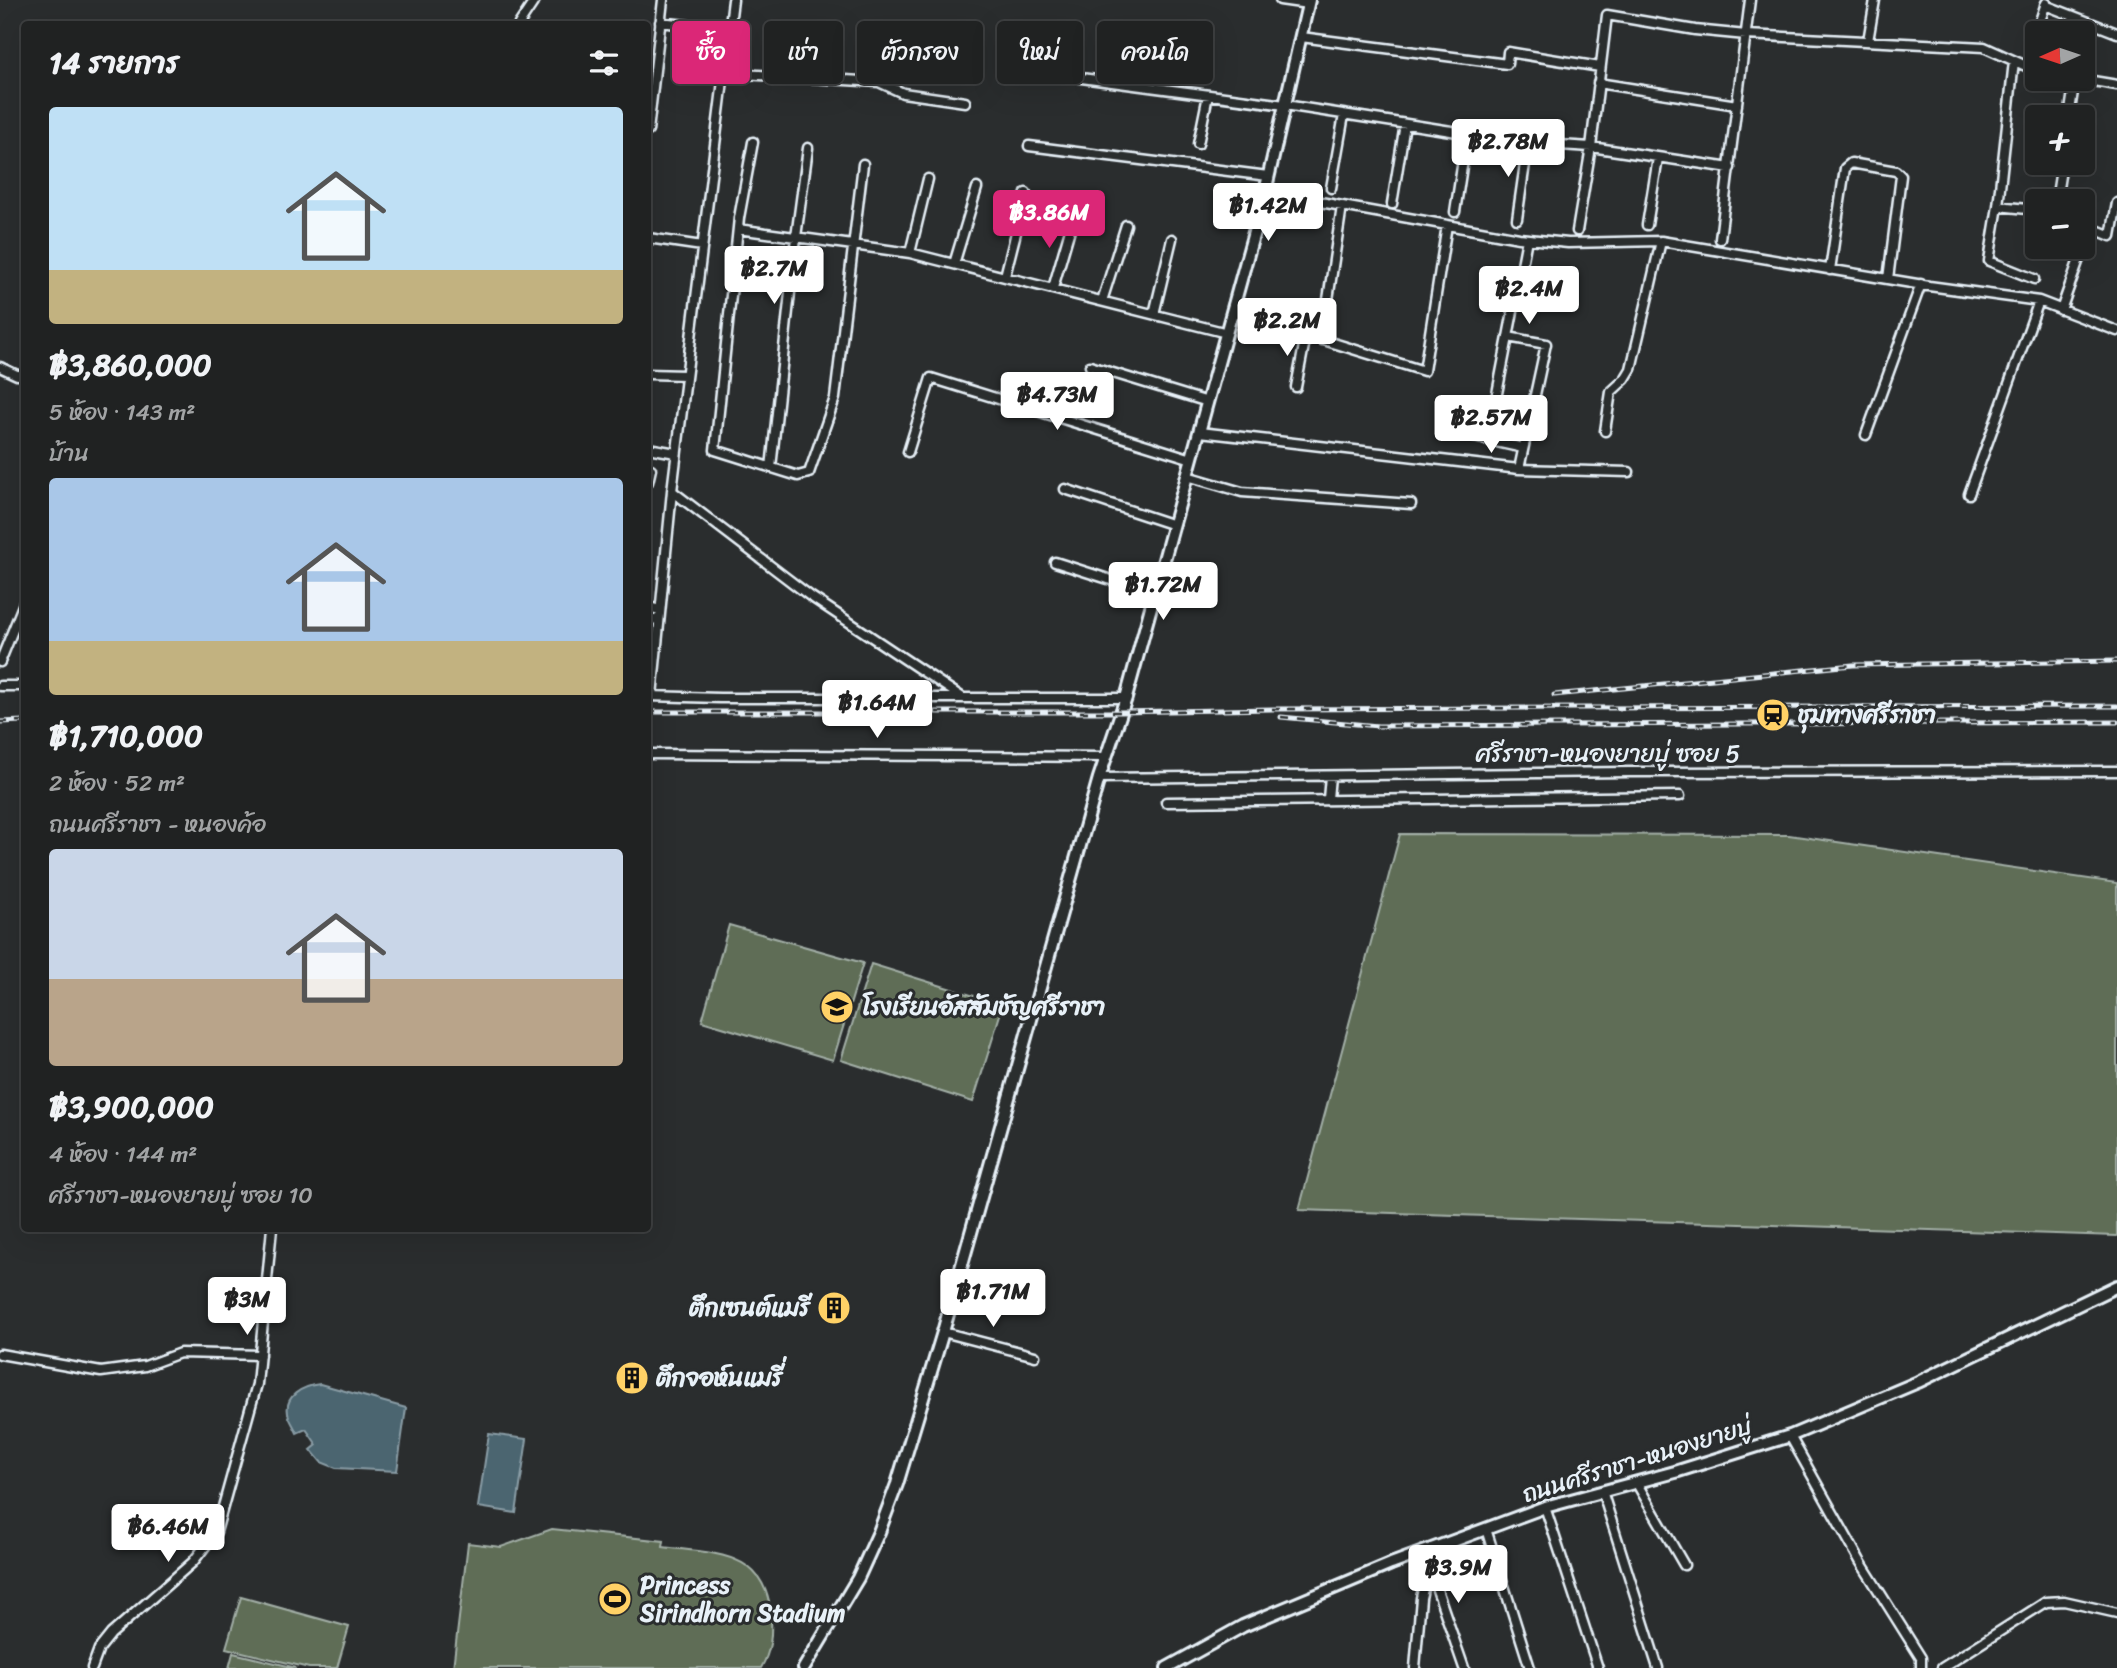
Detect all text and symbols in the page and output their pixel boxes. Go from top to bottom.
chip: ซื้อ [672,21,750,84]
chip: เช่า [764,21,843,84]
chip: ตัวกรอง [857,21,983,84]
chip: ใหม่ [997,21,1083,84]
chip: คอนโด [1097,21,1213,84]
north arrow [2025,21,2095,91]
map controls [2025,21,2095,259]
text: 14 รายการ [49,36,179,90]
icon: filters [585,44,623,82]
button: + [2025,105,2095,175]
pin: ฿2.78M [1451,120,1565,179]
text: ฿2.78M [1468,121,1548,162]
icon: home [273,153,399,279]
pin: ฿1.42M [1211,184,1325,243]
text: ฿1.42M [1229,185,1307,226]
button: − [2025,189,2095,259]
pin: ฿3.86M [992,190,1106,250]
text: ฿3.86M [1009,192,1089,233]
pin: ฿2.7M [725,246,823,306]
text: ฿2.7M [741,248,807,289]
pin: ฿2.4M [1480,266,1578,326]
text: ฿2.4M [1495,268,1563,309]
pin: ฿2.2M [1238,298,1336,358]
text: ฿2.2M [1254,300,1321,341]
text: ฿3,860,000 [49,338,212,392]
pin: ฿4.73M [1000,372,1114,432]
text: ฿4.73M [1017,374,1097,415]
text: 5 ห้อง · 143 m² [49,392,195,433]
pin: ฿2.57M [1434,396,1548,455]
text: ฿2.57M [1451,397,1531,438]
text: บ้าน [49,433,89,474]
icon: home [273,524,399,650]
pin: ฿1.72M [1106,562,1220,622]
text: ฿1.72M [1125,564,1201,605]
pin: ฿1.64M [820,680,934,740]
text: ฿1.64M [838,682,916,723]
place label: ชุมทางศรีราชา [1798,694,1936,736]
station icon: ชุมทางศรีราชา [1754,696,1792,734]
text: ฿1,710,000 [49,709,203,763]
street label: ศรีราชา-หนองยายบู่ ซอย 5 [1475,733,1740,775]
text: 2 ห้อง · 52 m² [49,763,185,804]
text: ถนนศรีราชา - หนองค้อ [49,804,266,845]
icon: home [273,895,399,1021]
place label: โรงเรียนอัสสัมชัญศรีราชา [862,986,1105,1028]
school or university icon: โรงเรียนอัสสัมชัญศรีราชา [818,988,856,1026]
text: ฿3,900,000 [49,1080,214,1134]
text: 4 ห้อง · 144 m² [49,1134,197,1175]
text: ศรีราชา-หนองยายบู่ ซอย 10 [49,1175,313,1216]
pin: ฿1.71M [936,1270,1050,1329]
text: ฿1.71M [956,1271,1030,1312]
pin: ฿3M [213,1278,281,1337]
text: ฿3M [224,1279,270,1320]
place label: ตึกเซนต์แมรี [689,1287,813,1329]
building icon: ตึกเซนต์แมรี [815,1289,853,1327]
place label: ตึกจอห์นแมรี่ [656,1355,787,1399]
building icon: ตึกจอห์นแมรี่ [613,1359,651,1397]
street label: ถนนศรีราชา-หนองยายบู่ [1517,1404,1759,1515]
pin: ฿6.46M [111,1504,225,1564]
text: ฿6.46M [128,1506,208,1547]
pin: ฿3.9M [1409,1546,1507,1605]
text: ฿3.9M [1424,1547,1492,1588]
place label: Princess Sirindhorn Stadium [639,1564,846,1634]
sports icon: Princess Sirindhorn Stadium [596,1580,634,1618]

